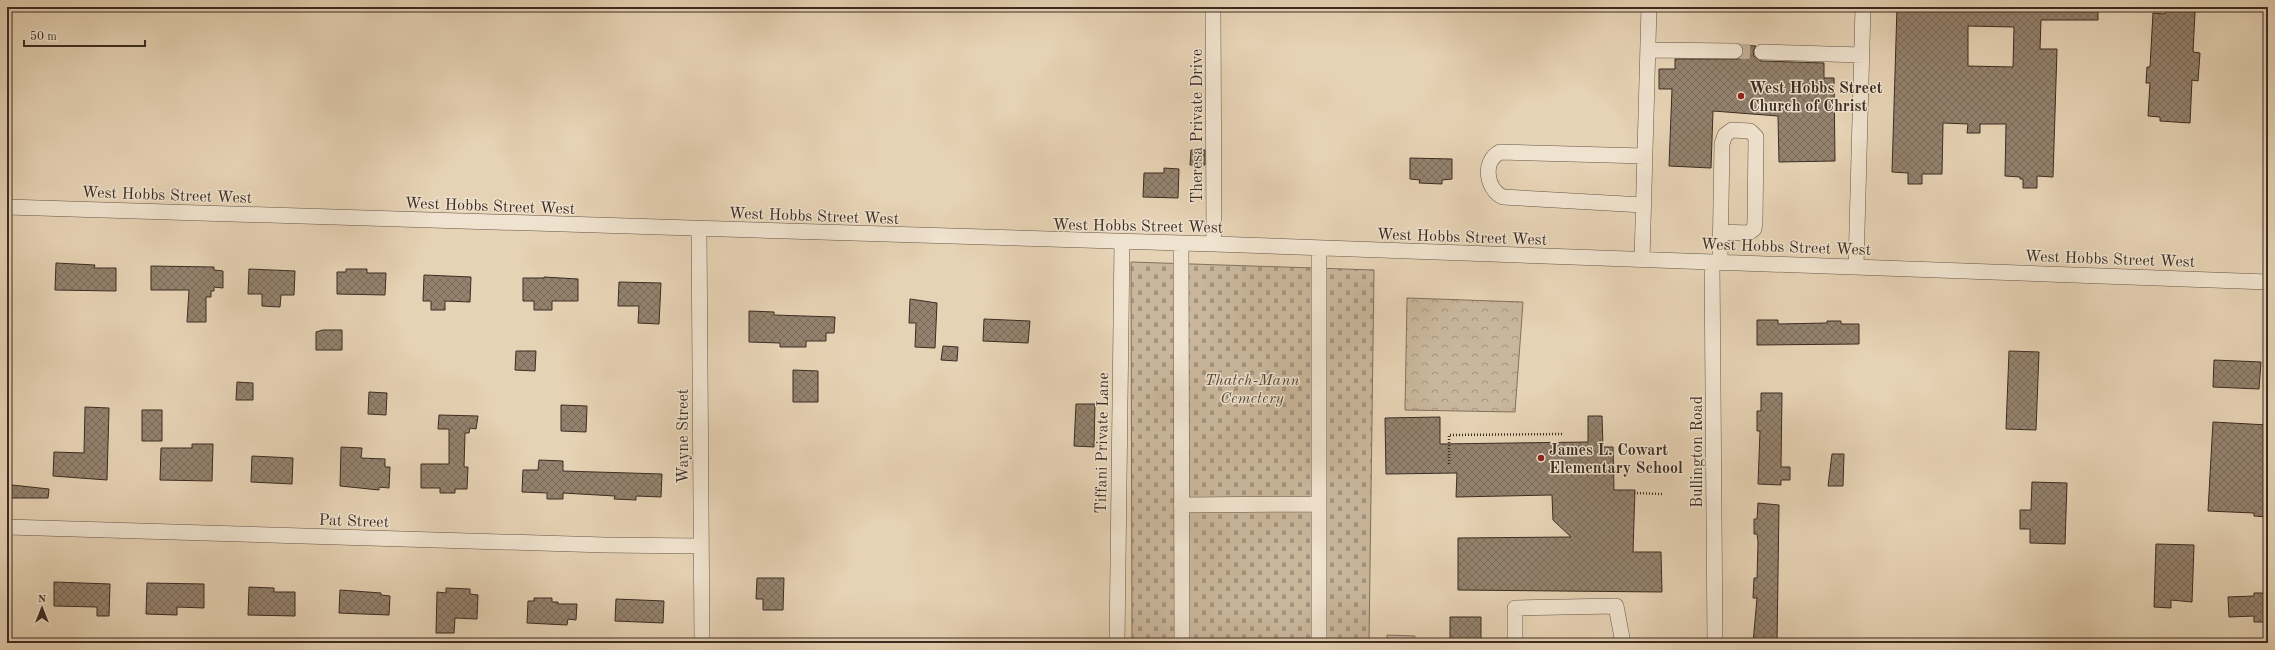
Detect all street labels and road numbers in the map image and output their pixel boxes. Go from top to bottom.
street label: Theresa Private Drive [1190,49,1206,203]
street label: West Hobbs Street West [81,185,253,207]
street label: West Hobbs Street West [404,196,576,218]
street label: West Hobbs Street West [728,206,900,228]
street label: West Hobbs Street West [1053,218,1224,236]
street label: West Hobbs Street West [1376,227,1548,249]
street label: West Hobbs Street West [1700,237,1872,259]
street label: West Hobbs Street West [2024,249,2196,271]
street label: Tiffani Private Lane [1094,372,1112,514]
street label: Wayne Street [676,388,692,483]
street label: Bullington Road [1690,396,1706,508]
street label: Pat Street [318,513,390,531]

